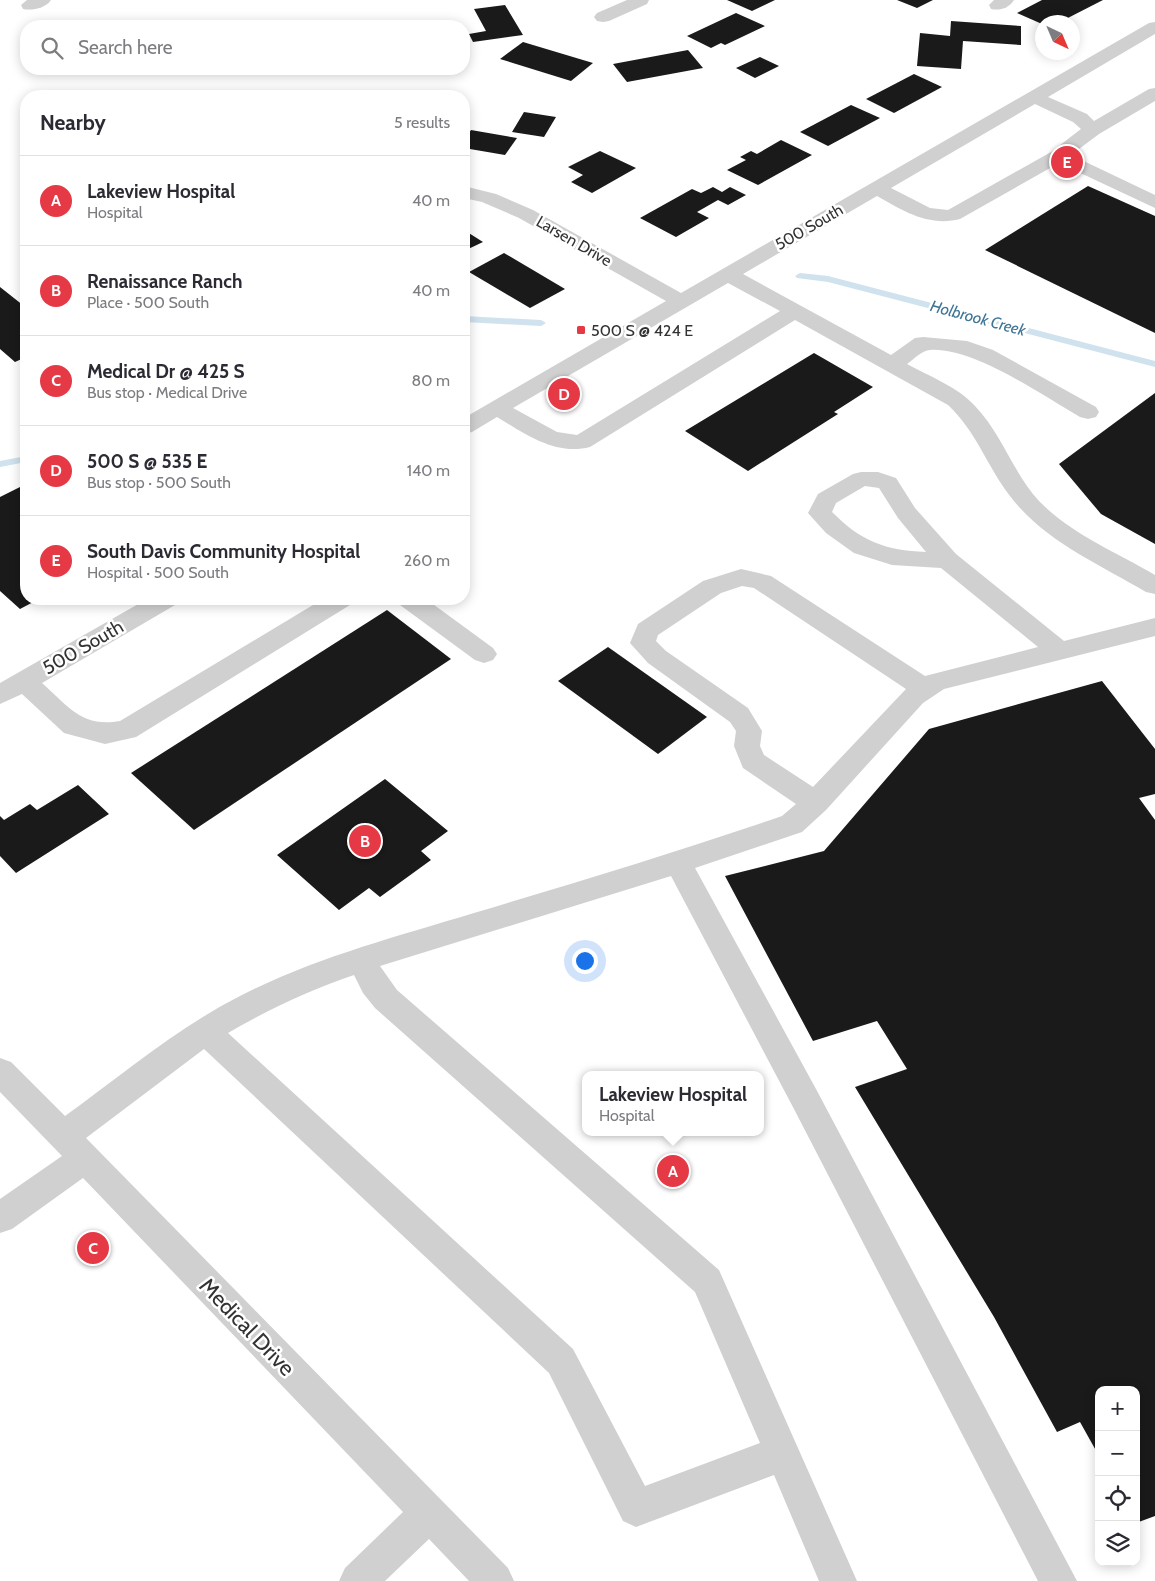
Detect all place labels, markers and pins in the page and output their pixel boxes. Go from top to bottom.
pin: E [1051,143,1083,181]
place label: 500 S @ 424 E [591,321,693,340]
marker: 500 S @ 424 E [575,324,587,336]
pin: D [548,375,580,413]
pin: B [349,822,381,860]
pin: A [657,1152,689,1190]
pin: C [77,1229,109,1267]

